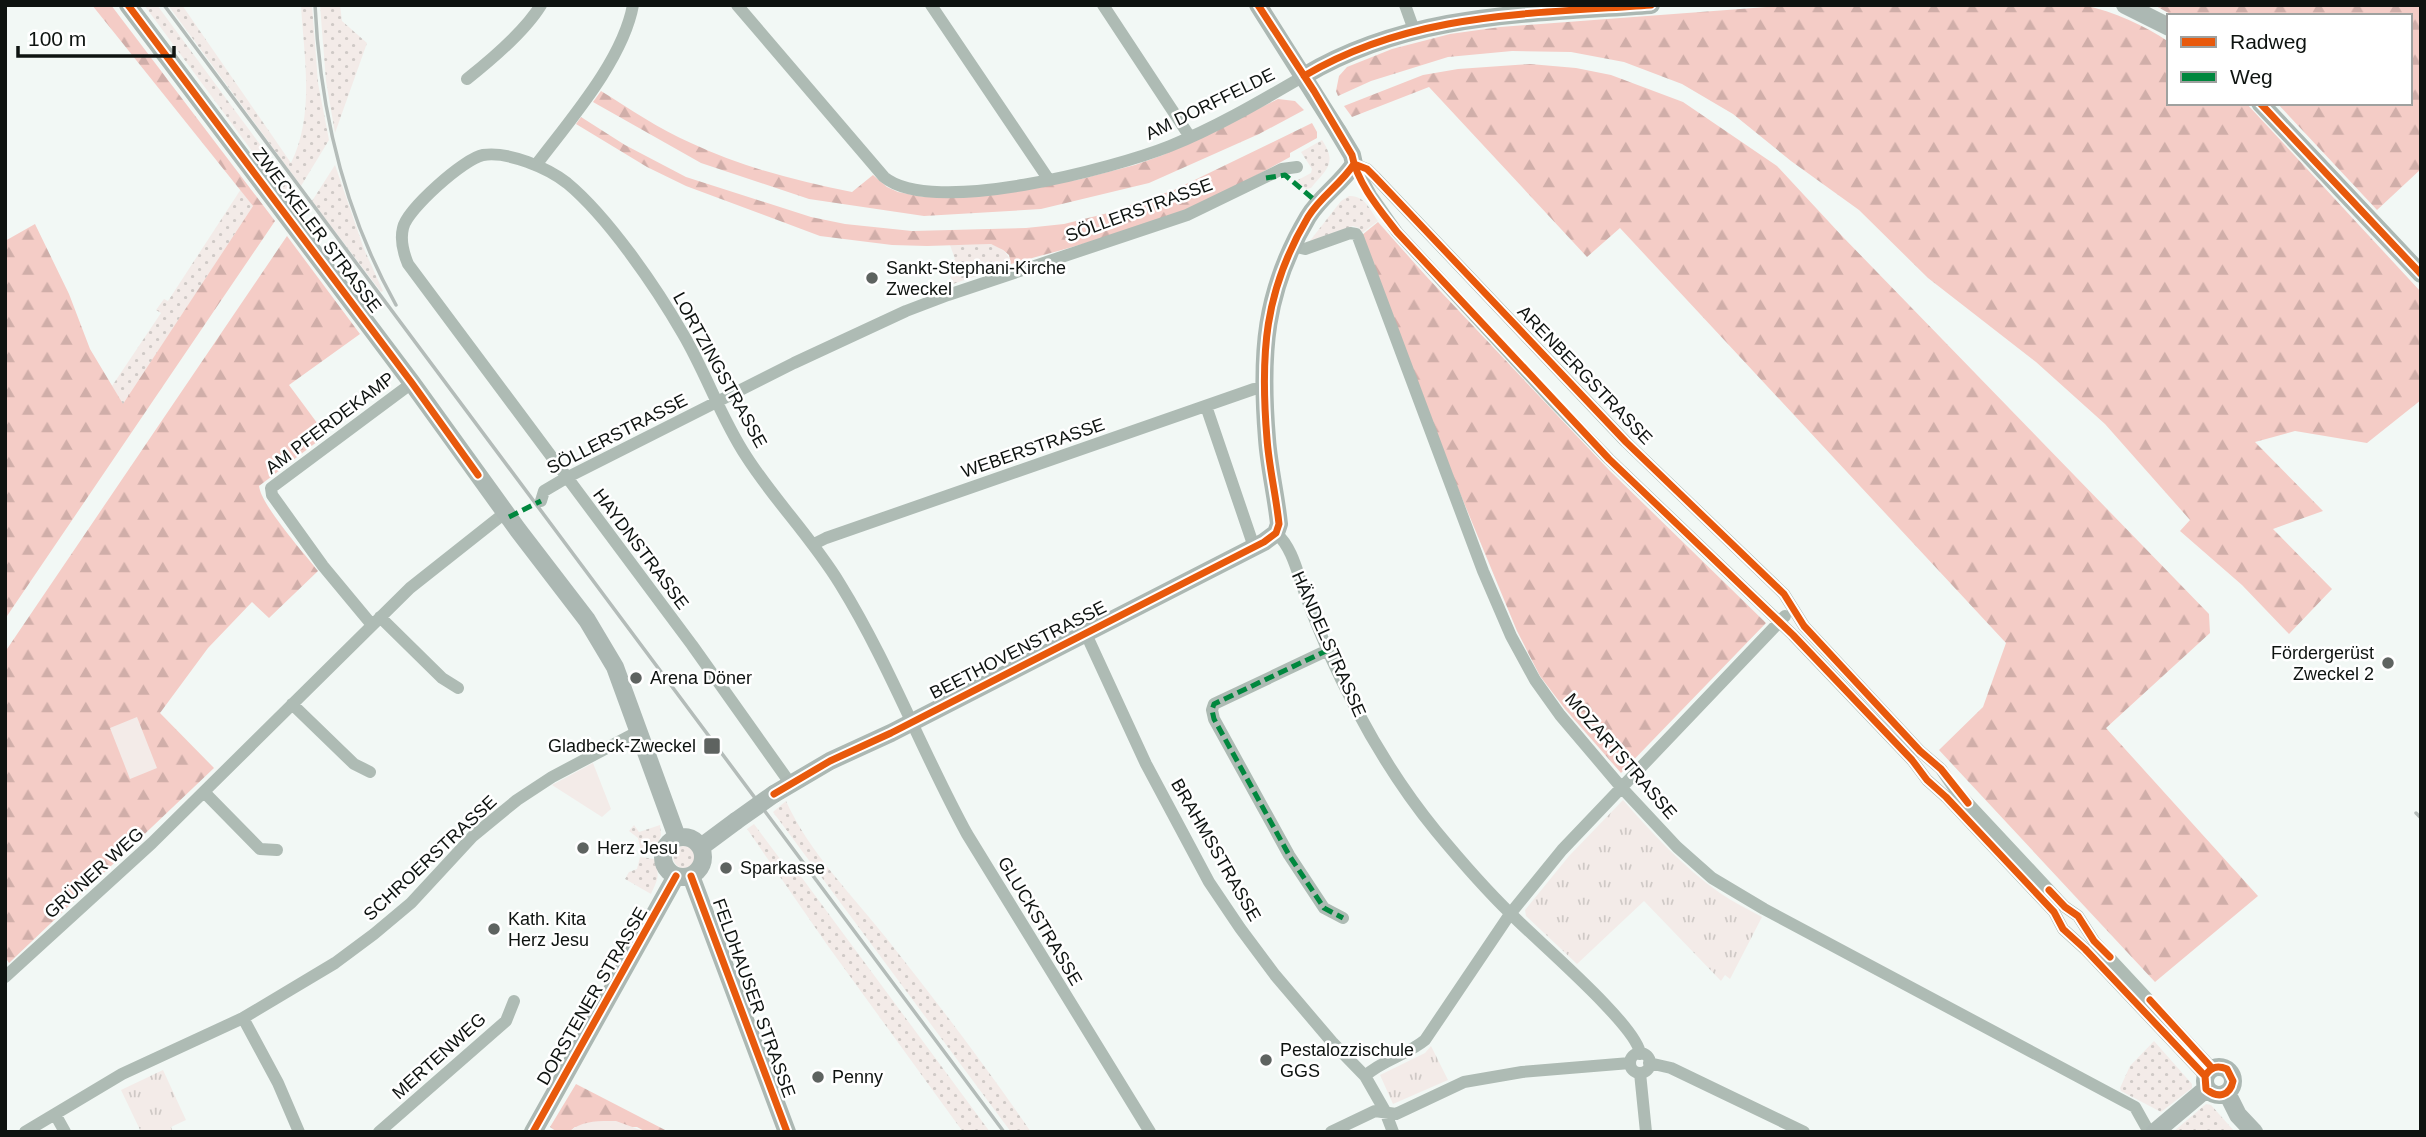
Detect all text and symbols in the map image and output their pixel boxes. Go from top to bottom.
scale bar [18,14,173,58]
legend [2167,14,2412,105]
text: 100 m [28,27,86,50]
text: Radweg [2230,30,2307,53]
street label: AM DORFFELDE [1142,64,1278,144]
text: Weg [2230,65,2273,88]
street label: ZWECKELER STRASSE [249,144,385,316]
street label: SÖLLERSTRASSE [1063,174,1215,246]
place label: Sankt-Stephani-Kirche Zweckel [886,258,1066,299]
marker: Sankt-Stephani-Kirche Zweckel [864,270,880,286]
street label: LORTZINGSTRASSE [669,289,771,451]
street label: ARENBERGSTRASSE [1514,301,1656,449]
street label: AM PFERDEKAMP [262,368,398,478]
street label: SÖLLERSTRASSE [543,390,691,478]
street label: WEBERSTRASSE [959,414,1107,482]
street label: HAYDNSTRASSE [589,485,693,613]
street label: HÄNDELSTRASSE [1288,568,1370,720]
street label: BEETHOVENSTRASSE [927,597,1109,703]
place label: Fördergerüst Zweckel 2 [2271,643,2374,684]
marker: Fördergerüst Zweckel 2 [2380,655,2396,671]
place label: Arena Döner [650,668,752,688]
marker: Arena Döner [628,670,644,686]
street label: MOZARTSTRASSE [1561,689,1681,823]
place label: Gladbeck-Zweckel [548,736,696,756]
marker: Gladbeck-Zweckel [702,736,722,756]
street label: BRAHMSSTRASSE [1167,775,1265,925]
street label: SCHROERSTRASSE [360,791,500,925]
street label: GRÜNER WEG [40,823,148,923]
place label: Herz Jesu [597,838,678,858]
marker: Herz Jesu [575,840,591,856]
street label: GLUCKSTRASSE [994,853,1086,989]
place label: Sparkasse [740,858,825,878]
marker: Sparkasse [718,860,734,876]
street label: FELDHAUSER STRASSE [709,896,799,1100]
street label: DORSTENER STRASSE [533,904,651,1088]
place label: Kath. Kita Herz Jesu [508,909,589,950]
marker: Kath. Kita Herz Jesu [486,921,502,937]
street label: MERTENWEG [388,1009,490,1103]
place label: Pestalozzischule GGS [1280,1040,1414,1081]
marker: Pestalozzischule GGS [1258,1052,1274,1068]
place label: Penny [832,1067,883,1087]
marker: Penny [810,1069,826,1085]

